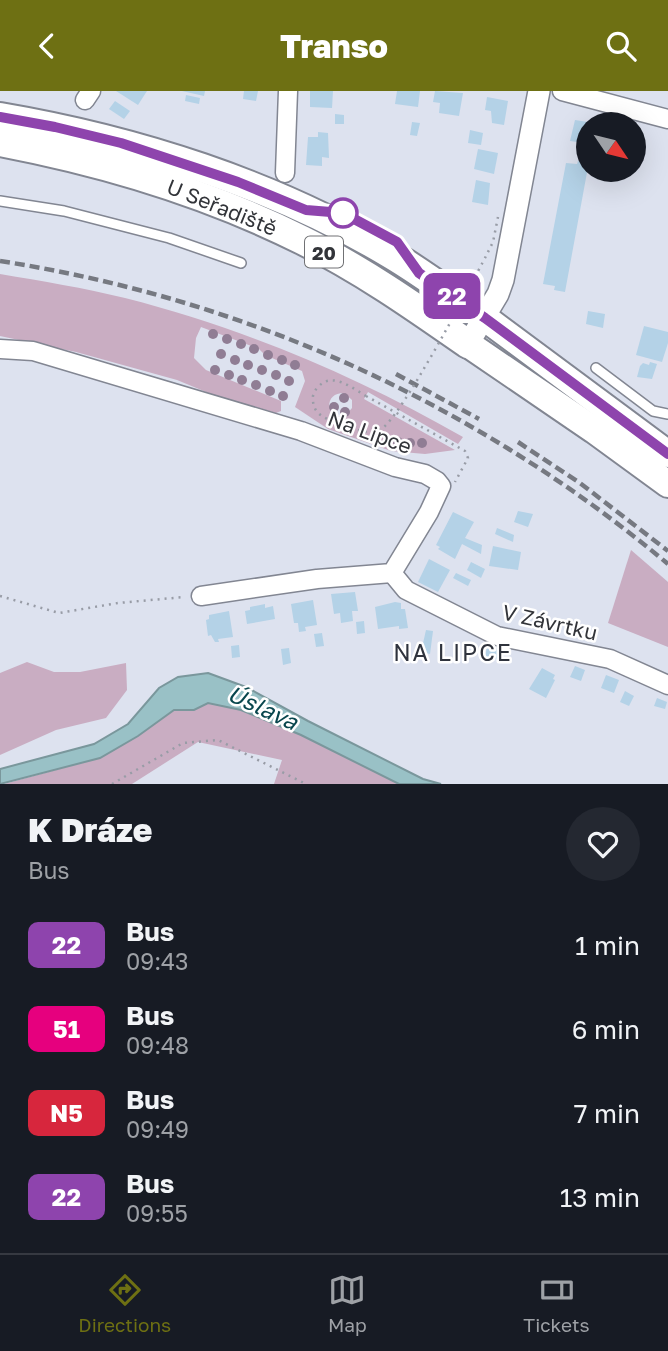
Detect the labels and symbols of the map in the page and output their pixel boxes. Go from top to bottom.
north arrow [576,112,646,182]
street label: U Seřadiště [163,173,281,241]
unlabelled marker [328,198,358,228]
road number: 20 [305,237,343,267]
line badge: 22 [420,273,484,319]
street label: Na Lipce [325,405,415,459]
street label: V Závrtku [500,598,600,646]
district label: NA LIPCE [393,638,513,666]
water label: Úslava [224,679,303,736]

